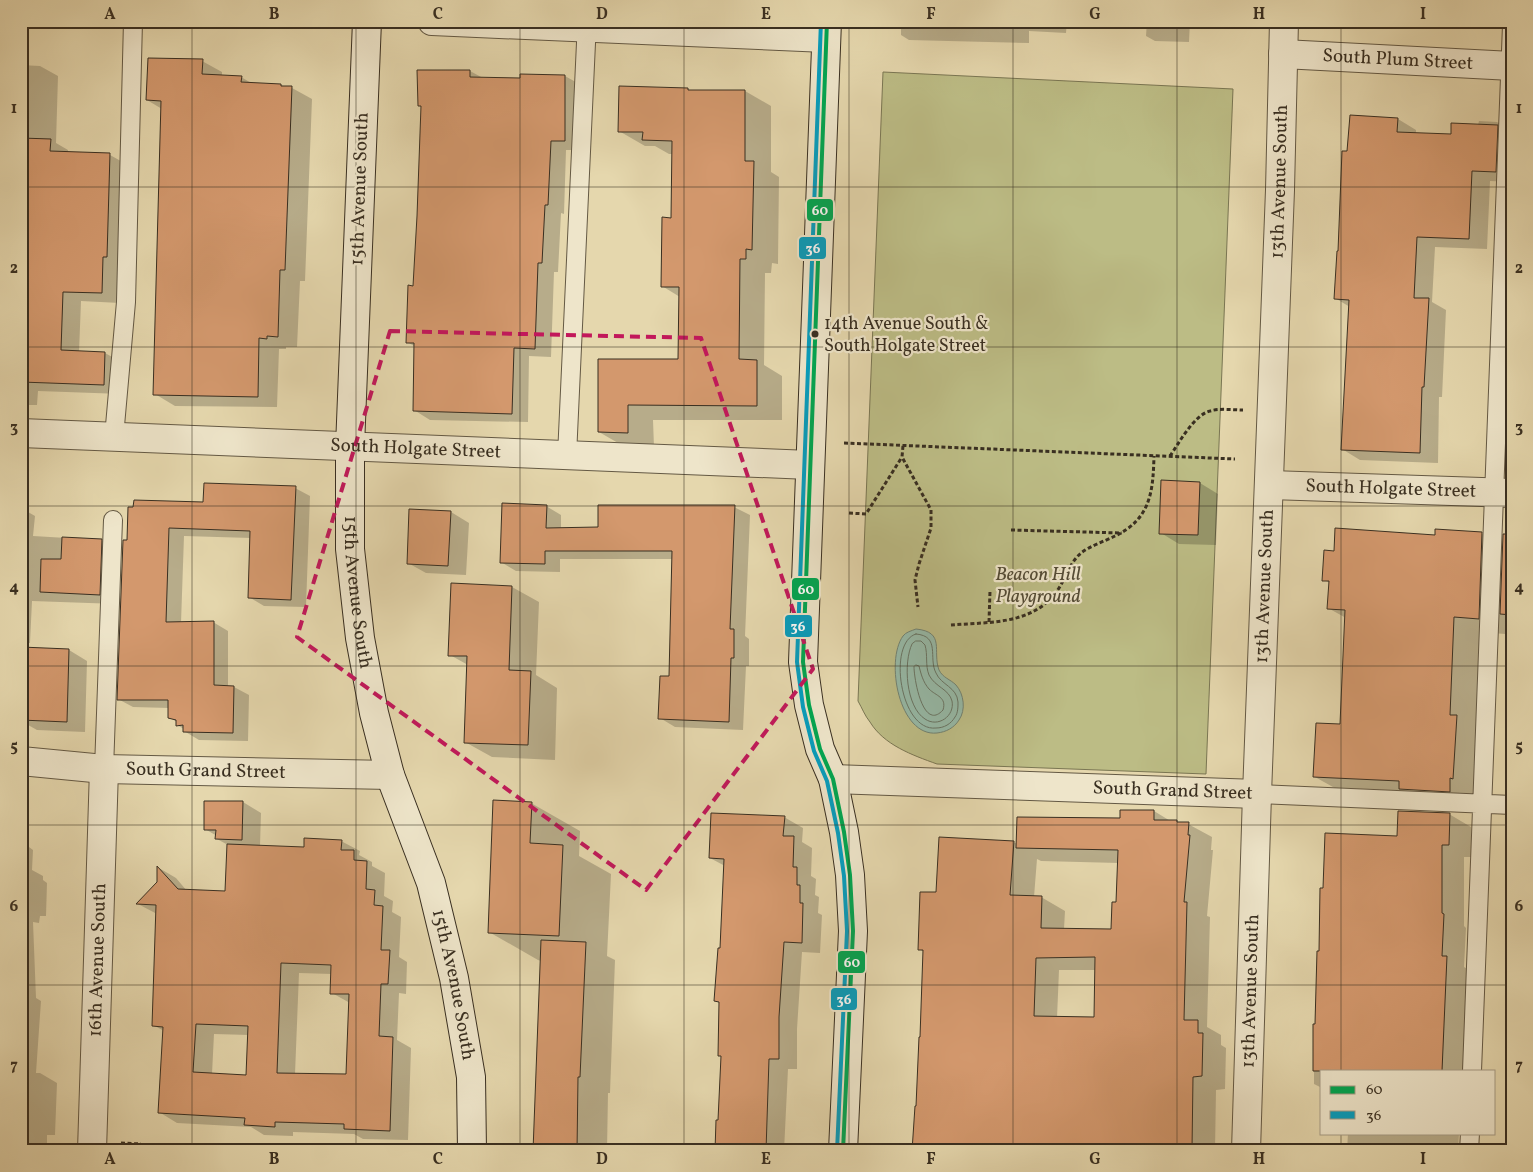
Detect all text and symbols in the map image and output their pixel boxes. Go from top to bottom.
text: A [104,4,116,26]
text: B [269,4,280,26]
text: C [433,4,443,26]
text: D [596,4,608,26]
text: E [761,4,771,26]
text: F [926,4,936,26]
text: G [1089,4,1101,26]
text: H [1253,4,1265,26]
text: I [1420,4,1426,26]
street label: South Plum Street [1322,43,1474,77]
text: 1 [11,98,17,120]
text: 1 [1516,98,1522,120]
street label: 13th Avenue South [1264,104,1295,259]
street label: 15th Avenue South [344,112,376,266]
line badge: 60 [806,198,834,222]
text: 60 [812,202,829,221]
line badge: 36 [798,236,827,260]
text: 36 [806,240,821,259]
text: 2 [10,258,18,280]
text: 2 [1515,258,1523,280]
place label: 14th Avenue South & South Holgate Street [824,312,989,359]
marker: 14th Avenue South & South Holgate Street [810,329,820,339]
text: 3 [10,417,18,439]
text: 3 [1515,417,1523,439]
street label: South Holgate Street [330,433,502,465]
street label: South Holgate Street [1305,473,1477,505]
street label: 13th Avenue South [1249,509,1281,664]
street label: 15th Avenue South [337,516,378,671]
park label: Beacon Hill Playground [995,562,1081,610]
text: 4 [9,577,19,599]
line badge: 60 [791,577,820,601]
text: 4 [1514,577,1524,599]
text: 60 [798,581,815,600]
line badge: 36 [784,614,813,638]
text: 36 [791,618,806,637]
text: 5 [10,736,18,758]
text: 5 [1515,736,1523,758]
street label: South Grand Street [125,756,286,786]
street label: South Grand Street [1092,775,1254,807]
street label: 16th Avenue South [83,883,113,1038]
text: 6 [10,896,19,918]
text: 6 [1515,896,1524,918]
street label: 15th Avenue South [425,907,481,1062]
street label: 13th Avenue South [1236,914,1266,1069]
line badge: 60 [837,950,866,974]
text: 60 [844,954,861,973]
line badge: 36 [830,987,858,1011]
text: 36 [837,991,852,1010]
text: 7 [10,1055,18,1077]
text: 7 [1515,1055,1523,1077]
legend [1320,1070,1496,1134]
text: 60 [1366,1080,1383,1101]
text: 36 [1366,1106,1381,1127]
text: A [104,1149,116,1171]
text: B [269,1149,280,1171]
text: C [433,1149,443,1171]
text: D [596,1149,608,1171]
text: E [761,1149,771,1171]
text: F [926,1149,936,1171]
text: G [1089,1149,1101,1171]
text: H [1253,1149,1265,1171]
text: I [1420,1149,1426,1171]

